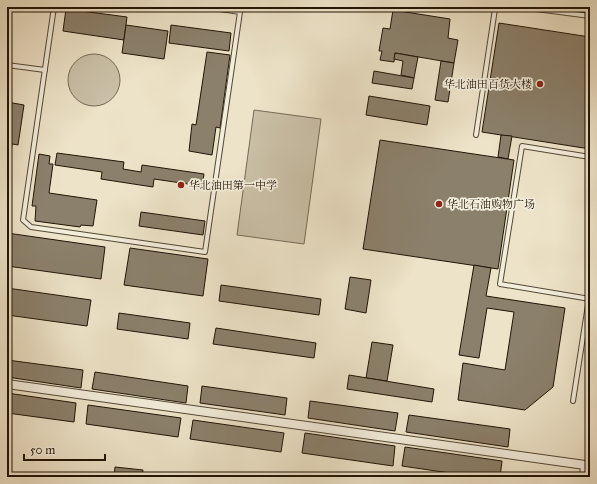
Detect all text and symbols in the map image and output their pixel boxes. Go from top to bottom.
place label: 华北油田百货大楼 [444,78,532,91]
marker: 华北油田百货大楼 [535,79,545,89]
place label: 华北油田第一中学 [189,179,277,192]
marker: 华北油田第一中学 [176,180,186,190]
place label: 华北石油购物广场 [447,198,535,211]
marker: 华北石油购物广场 [434,199,444,209]
scale bar [24,436,105,462]
text: 50 m [30,443,55,457]

